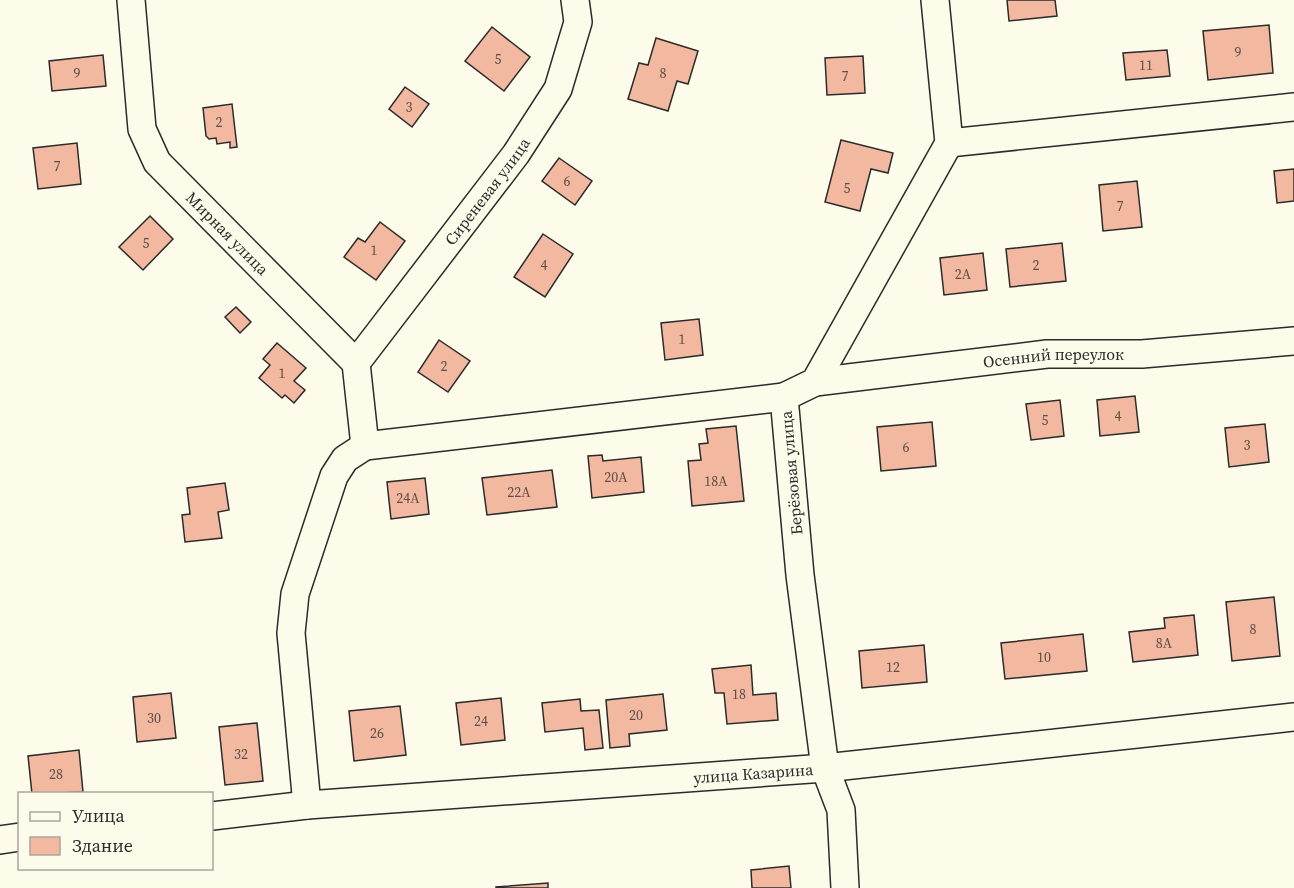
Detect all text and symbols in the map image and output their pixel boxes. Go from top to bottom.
house number: 9 [1235,42,1242,62]
house number: 5 [495,49,502,69]
house number: 11 [1139,55,1153,75]
house number: 9 [74,63,81,83]
house number: 8 [660,63,667,83]
house number: 7 [842,66,849,86]
house number: 3 [406,97,413,117]
house number: 2 [216,112,223,132]
street label: Сиреневая улица [439,133,535,250]
house number: 7 [54,156,61,176]
house number: 6 [564,171,571,191]
house number: 5 [844,178,851,198]
street label: Мирная улица [181,187,275,281]
house number: 7 [1117,196,1124,216]
house number: 5 [143,233,150,253]
house number: 1 [371,240,378,260]
house number: 4 [541,255,548,275]
house number: 2 [1033,255,1040,275]
house number: 2А [955,264,972,284]
house number: 1 [679,329,686,349]
street label: Осенний переулок [982,343,1124,373]
house number: 2 [441,356,448,376]
house number: 1 [279,363,286,383]
house number: 4 [1115,406,1122,426]
street label: Берёзовая улица [775,409,807,536]
house number: 5 [1042,410,1049,430]
house number: 3 [1244,435,1251,455]
house number: 6 [903,437,910,457]
house number: 20А [604,467,628,487]
house number: 18А [704,471,728,491]
house number: 22А [507,482,531,502]
house number: 24А [396,488,420,508]
house number: 8 [1250,619,1257,639]
house number: 8А [1156,633,1173,653]
house number: 10 [1037,647,1051,667]
house number: 12 [886,657,900,677]
house number: 18 [732,684,746,704]
house number: 20 [629,705,643,725]
house number: 30 [147,708,161,728]
house number: 24 [474,711,488,731]
house number: 26 [370,723,384,743]
house number: 32 [234,744,248,764]
street label: улица Казарина [693,758,815,788]
house number: 28 [49,764,63,784]
legend [18,792,213,870]
text: Улица [72,803,125,828]
text: Здание [72,833,133,858]

